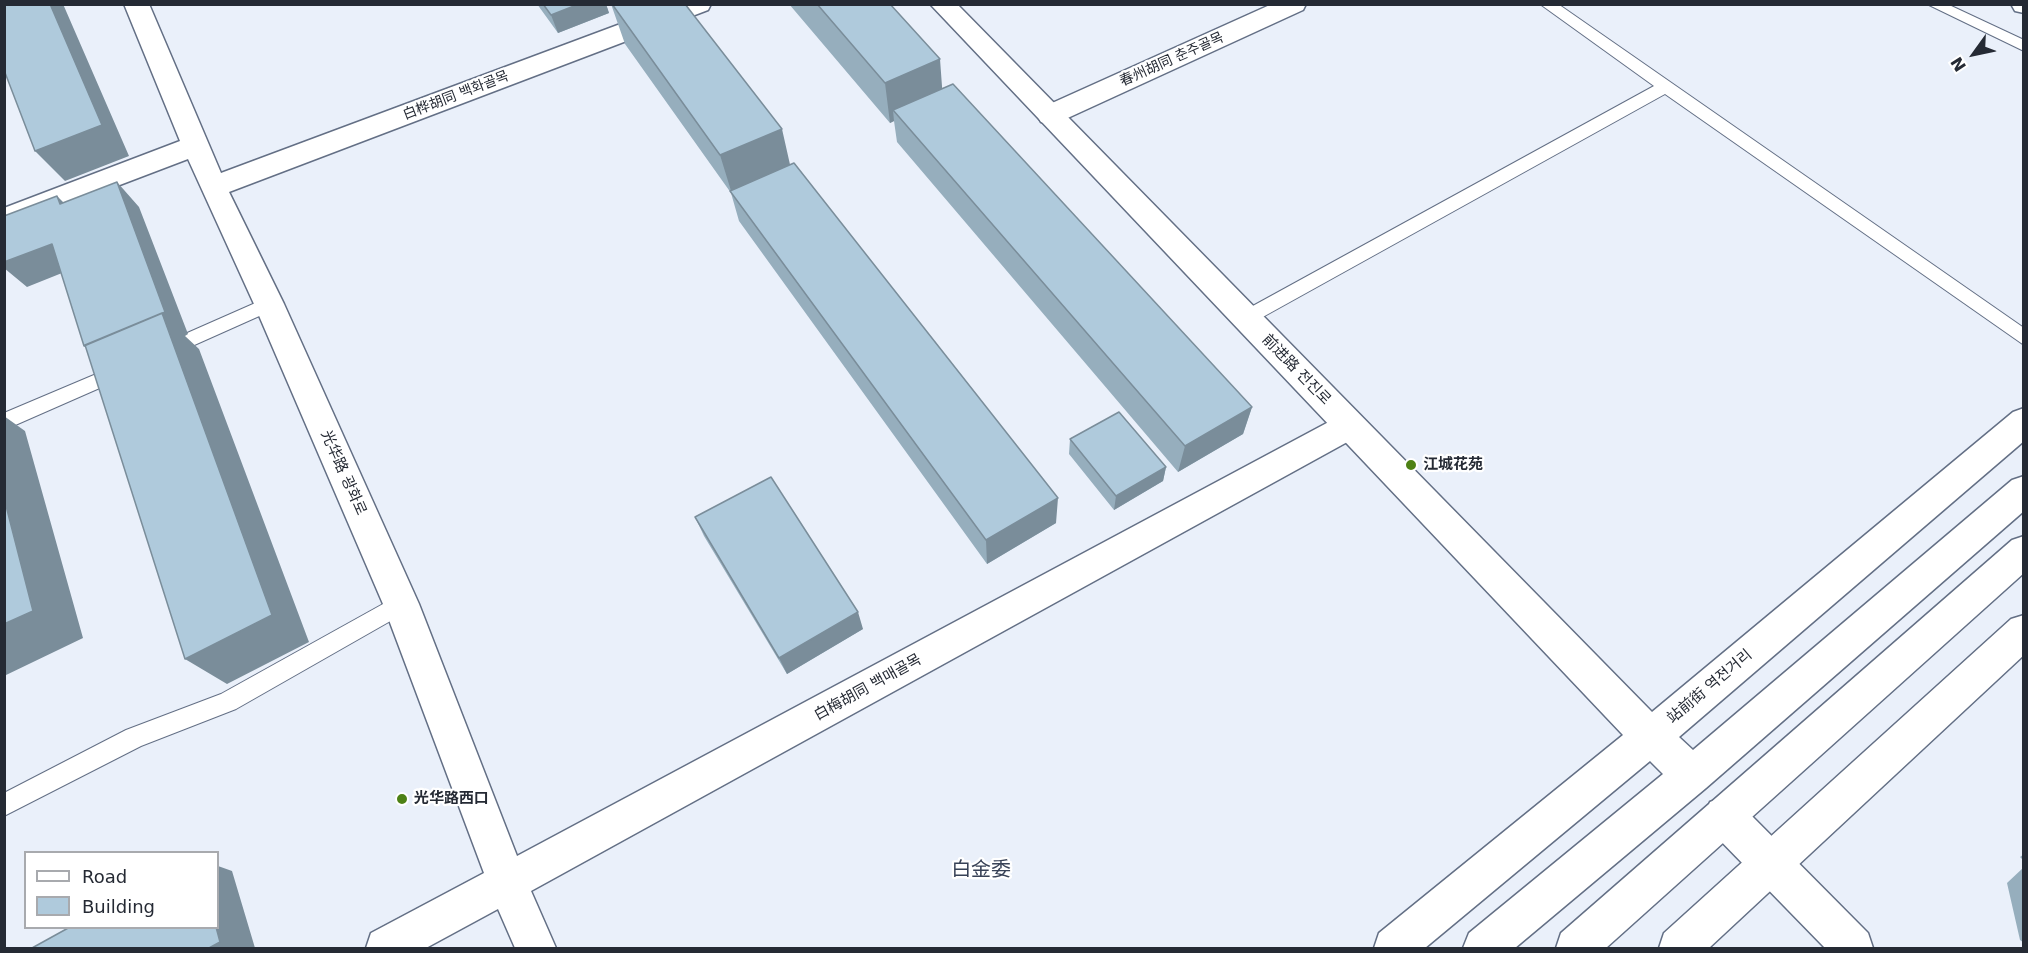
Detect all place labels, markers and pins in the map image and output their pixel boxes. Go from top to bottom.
place label: 江城花苑 [1423,456,1483,474]
marker: 江城花苑 [1404,458,1418,472]
place label: 光华路西口 [414,790,489,808]
marker: 光华路西口 [395,792,409,806]

